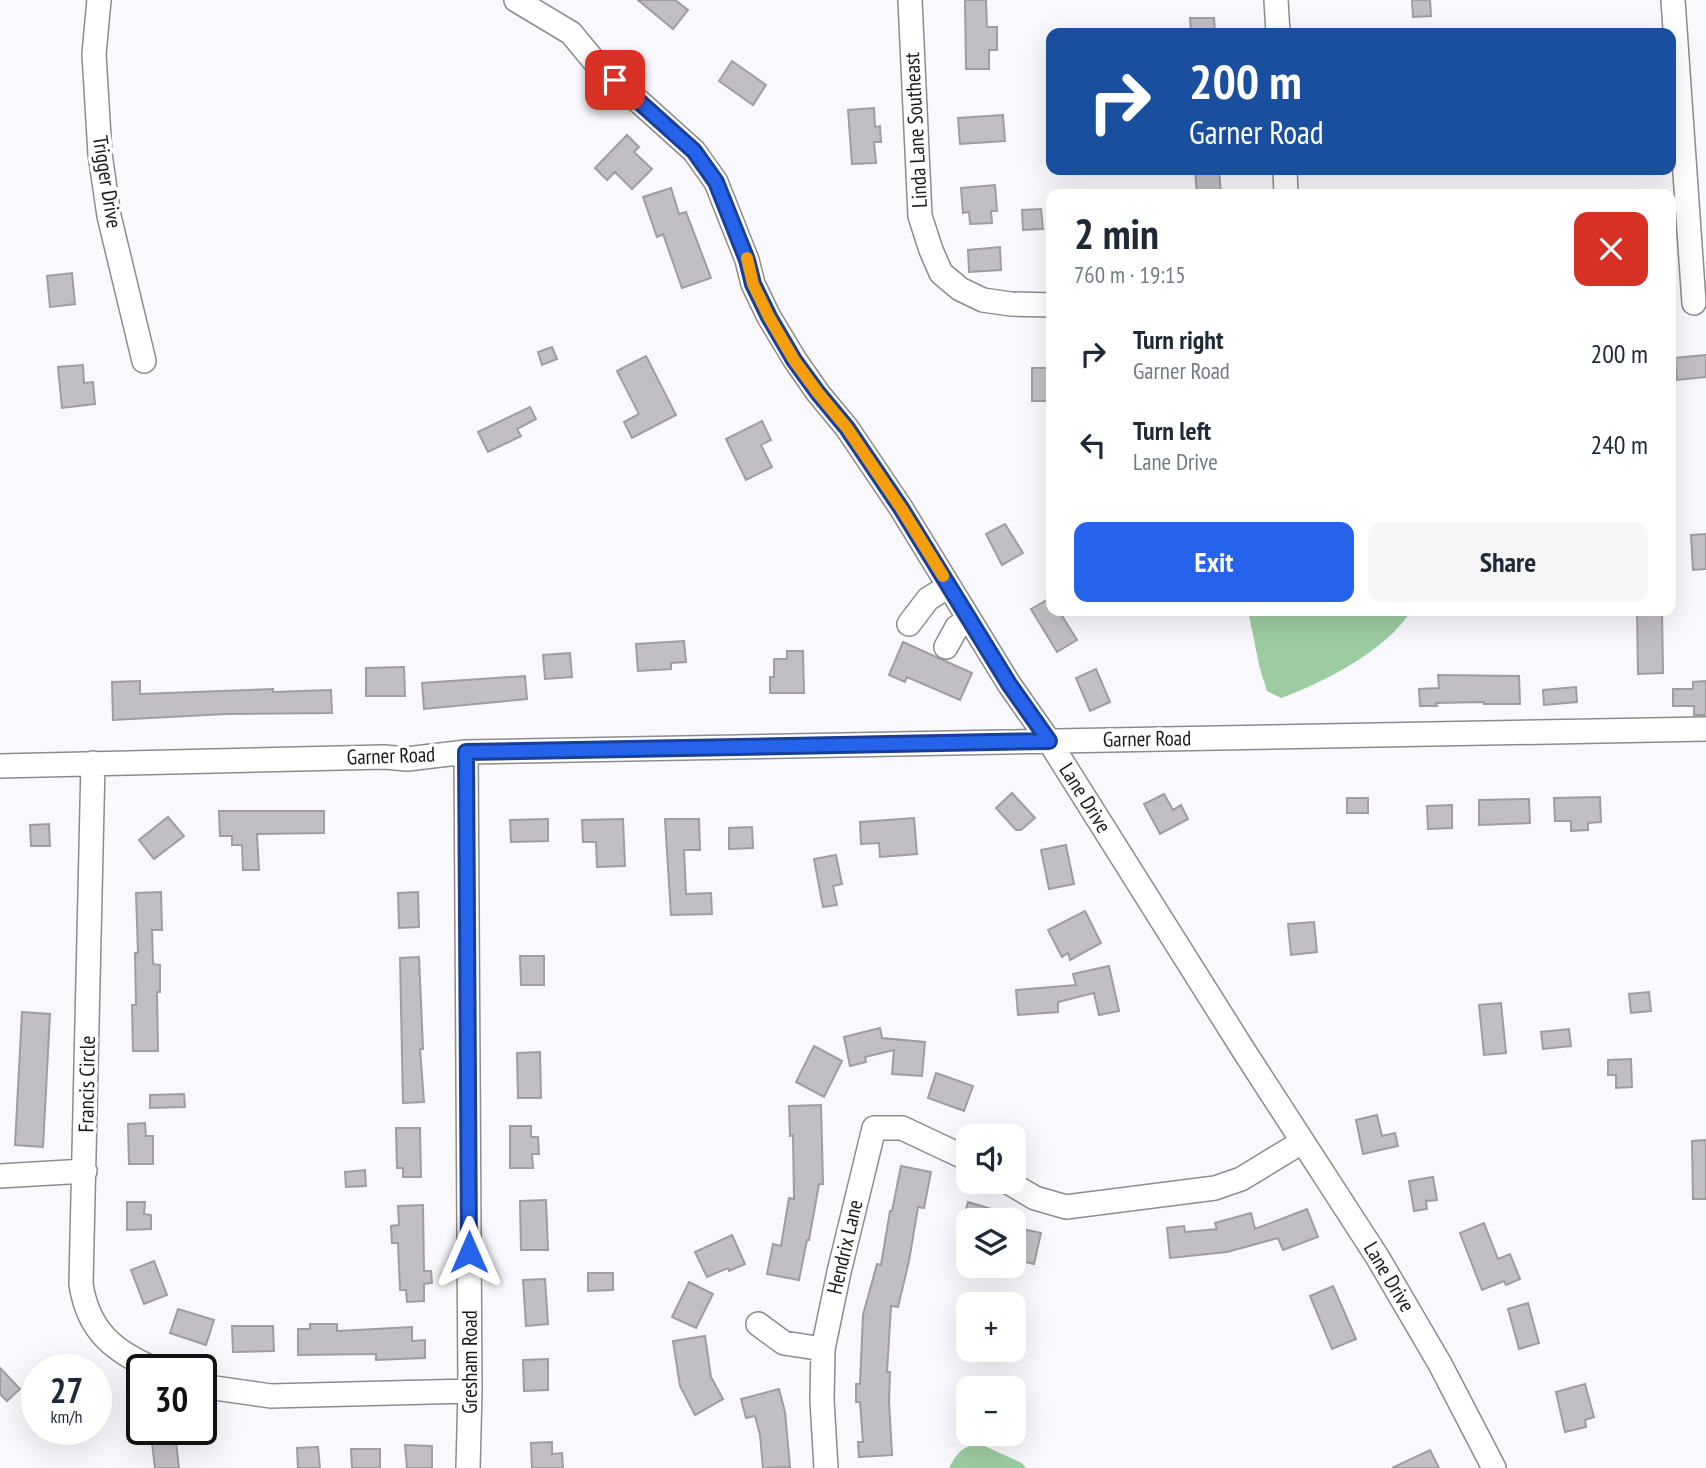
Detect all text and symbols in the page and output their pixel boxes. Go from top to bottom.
text: 200 m [1189,49,1302,113]
pin [585,50,645,110]
street label: Linda Lane Southeast [898,51,933,209]
icon: right [1074,56,1165,147]
icon: arrive [596,61,634,99]
text: Garner Road [1189,111,1324,153]
street label: Trigger Drive [87,134,128,230]
text: 2 min [1074,206,1159,261]
button: close [1574,212,1648,286]
text: 760 m · 19:15 [1074,260,1186,289]
text: Turn right [1133,323,1224,356]
icon: right [1074,335,1112,373]
text: 200 m [1590,337,1648,370]
text: Garner Road [1133,356,1230,385]
text: Turn left [1133,414,1211,447]
icon: left [1074,426,1112,464]
text: 240 m [1590,428,1648,461]
text: Lane Drive [1133,447,1218,476]
button: Exit [1074,522,1354,602]
button: Share [1368,522,1648,602]
street label: Garner Road [1103,724,1191,753]
street label: Garner Road [346,740,436,771]
street label: Lane Drive [1053,758,1117,838]
street label: Francis Circle [72,1035,101,1133]
map controls [956,1124,1026,1446]
button: sound [956,1124,1026,1194]
street label: Hendrix Lane [821,1197,868,1297]
button: layers [956,1208,1026,1278]
position arrow [432,1215,506,1289]
street label: Lane Drive [1358,1237,1421,1317]
button: + [956,1292,1026,1362]
street label: Gresham Road [456,1310,483,1414]
speed limit sign: 30 [126,1354,217,1445]
text: 27 [50,1367,83,1413]
button: − [956,1376,1026,1446]
text: km/h [51,1405,82,1428]

